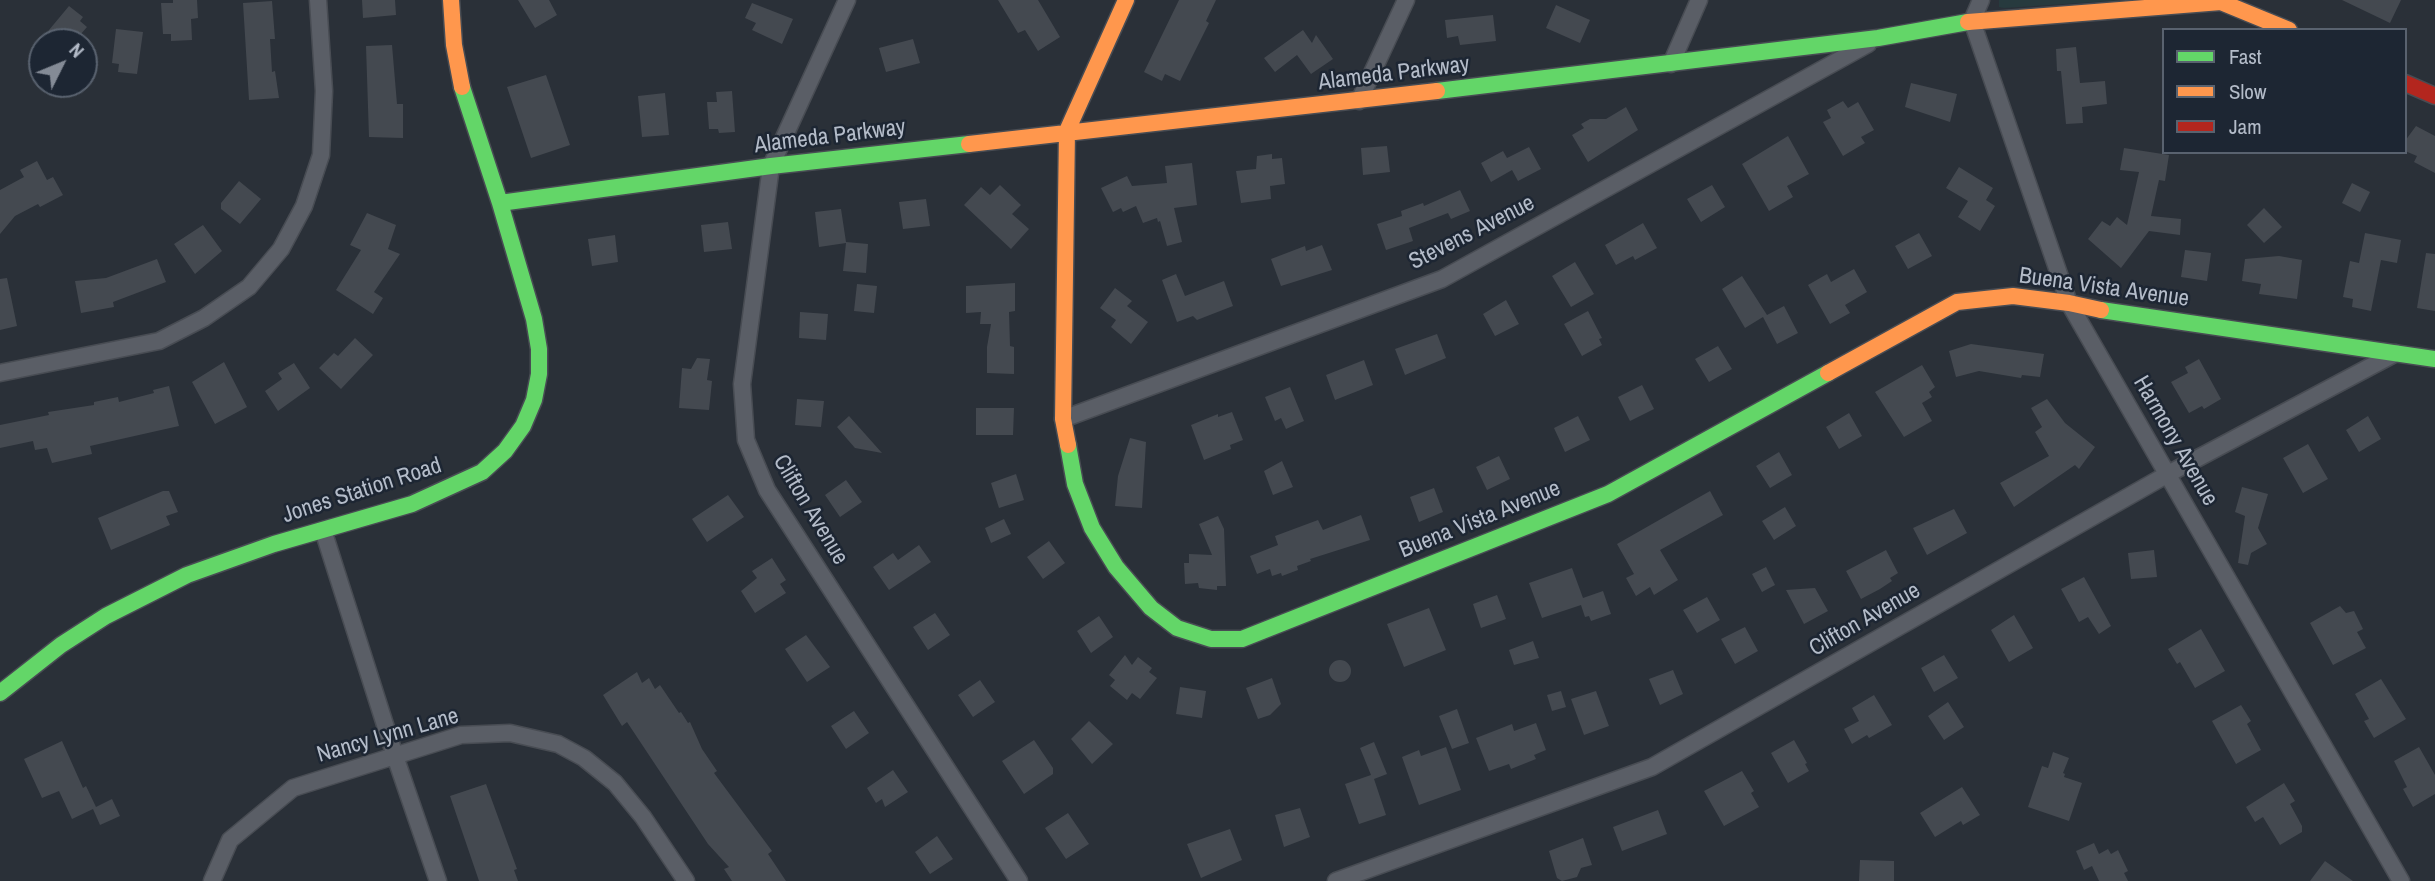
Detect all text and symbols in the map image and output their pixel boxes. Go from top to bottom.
north arrow [28,28,98,98]
legend [2162,28,2407,154]
text: N [64,37,90,63]
text: Fast [2229,42,2262,71]
street label: Alameda Parkway [1317,51,1471,97]
text: Slow [2229,77,2266,106]
text: Jam [2229,112,2262,141]
street label: Alameda Parkway [753,114,907,160]
street label: Stevens Avenue [1405,190,1539,276]
street label: Buena Vista Avenue [2017,262,2191,314]
street label: Harmony Avenue [2127,371,2223,511]
street label: Clifton Avenue [766,450,854,570]
street label: Jones Station Road [279,452,445,530]
street label: Buena Vista Avenue [1395,475,1565,565]
street label: Clifton Avenue [1805,577,1925,663]
street label: Nancy Lynn Lane [314,703,462,769]

